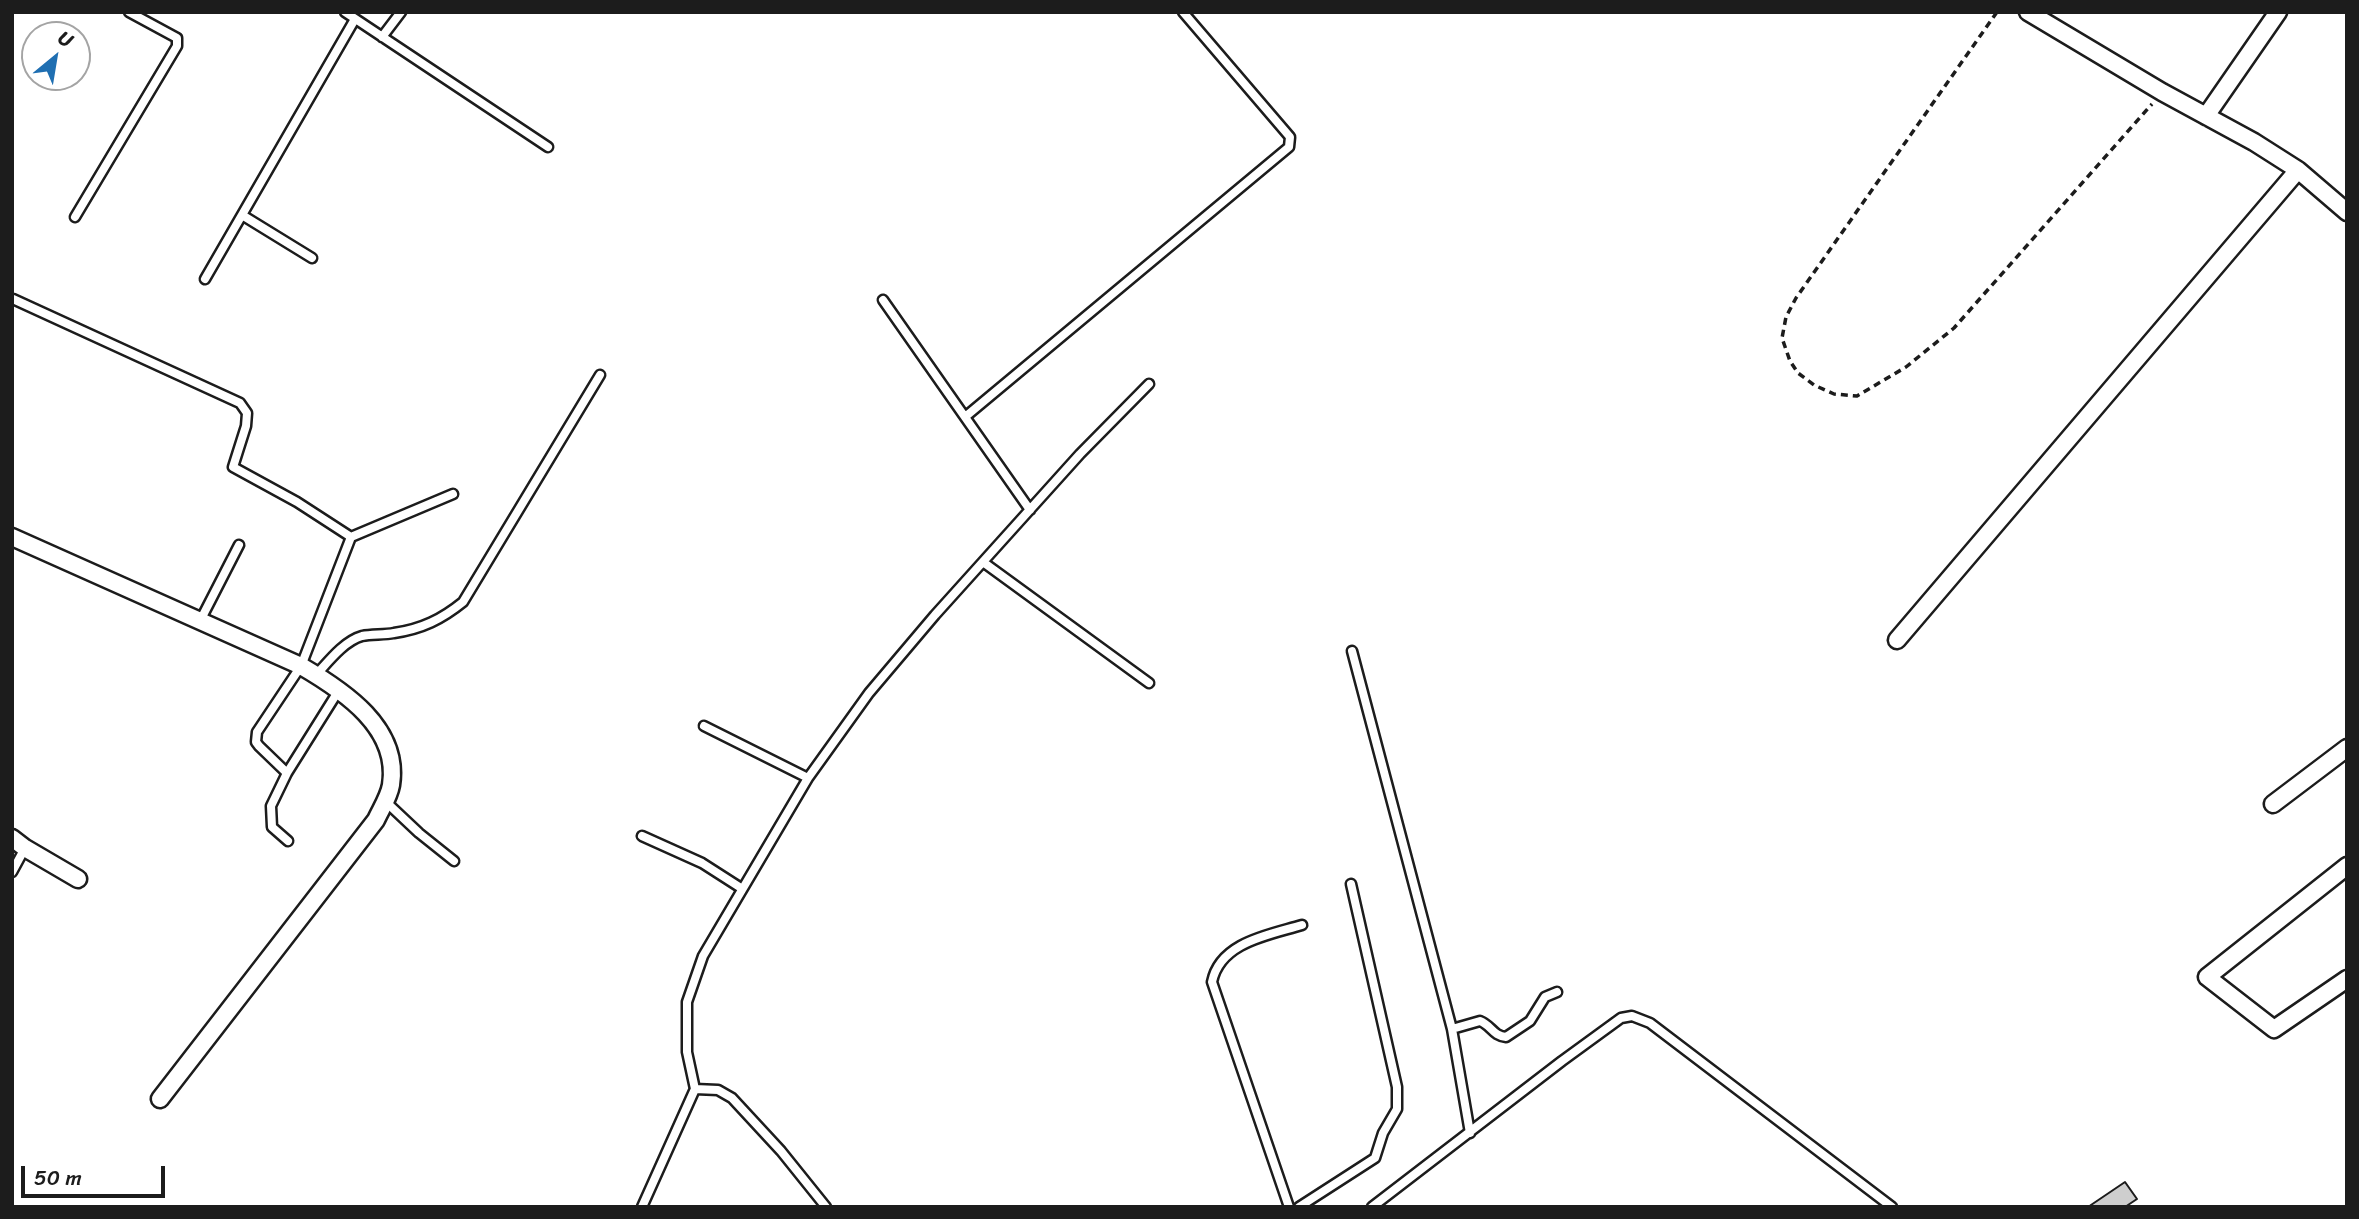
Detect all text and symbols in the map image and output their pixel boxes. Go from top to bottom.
north arrow [21,21,91,91]
text: U [52,22,79,57]
scale bar [24,1152,168,1196]
text: 50 m [34,1159,82,1197]

